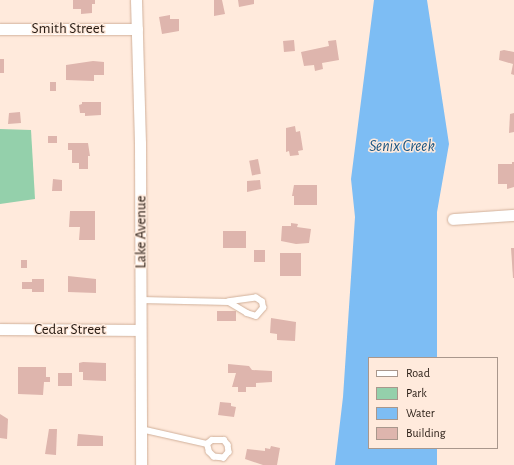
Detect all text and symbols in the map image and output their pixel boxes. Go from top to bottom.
street label: Smith Street [32,20,104,38]
water label: Senix Creek [369,136,435,156]
street label: Lake Avenue [132,196,150,268]
street label: Cedar Street [34,321,106,339]
legend [368,357,498,449]
text: Road [406,367,430,379]
text: Park [406,387,427,399]
text: Water [406,407,435,419]
text: Building [406,427,446,439]

